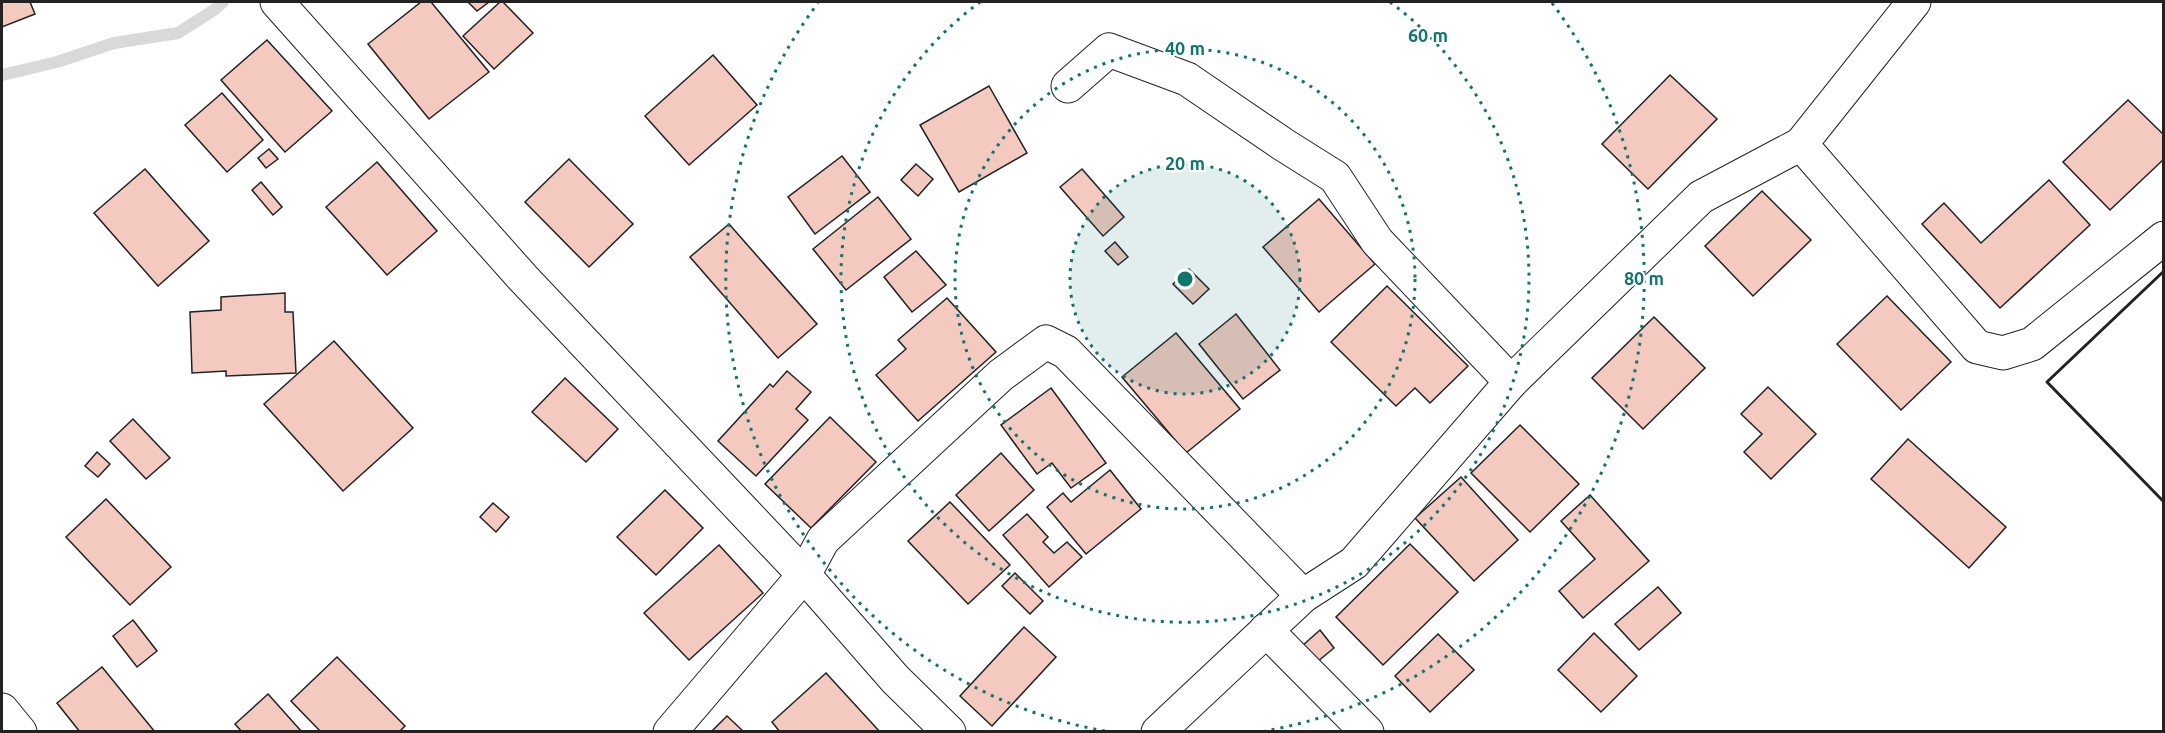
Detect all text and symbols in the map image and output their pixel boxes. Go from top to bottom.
text: 60 m [1408,25,1448,45]
text: 40 m [1165,38,1205,58]
text: 20 m [1165,153,1205,173]
text: 80 m [1624,268,1664,288]
centre of rings [1175,269,1195,289]

